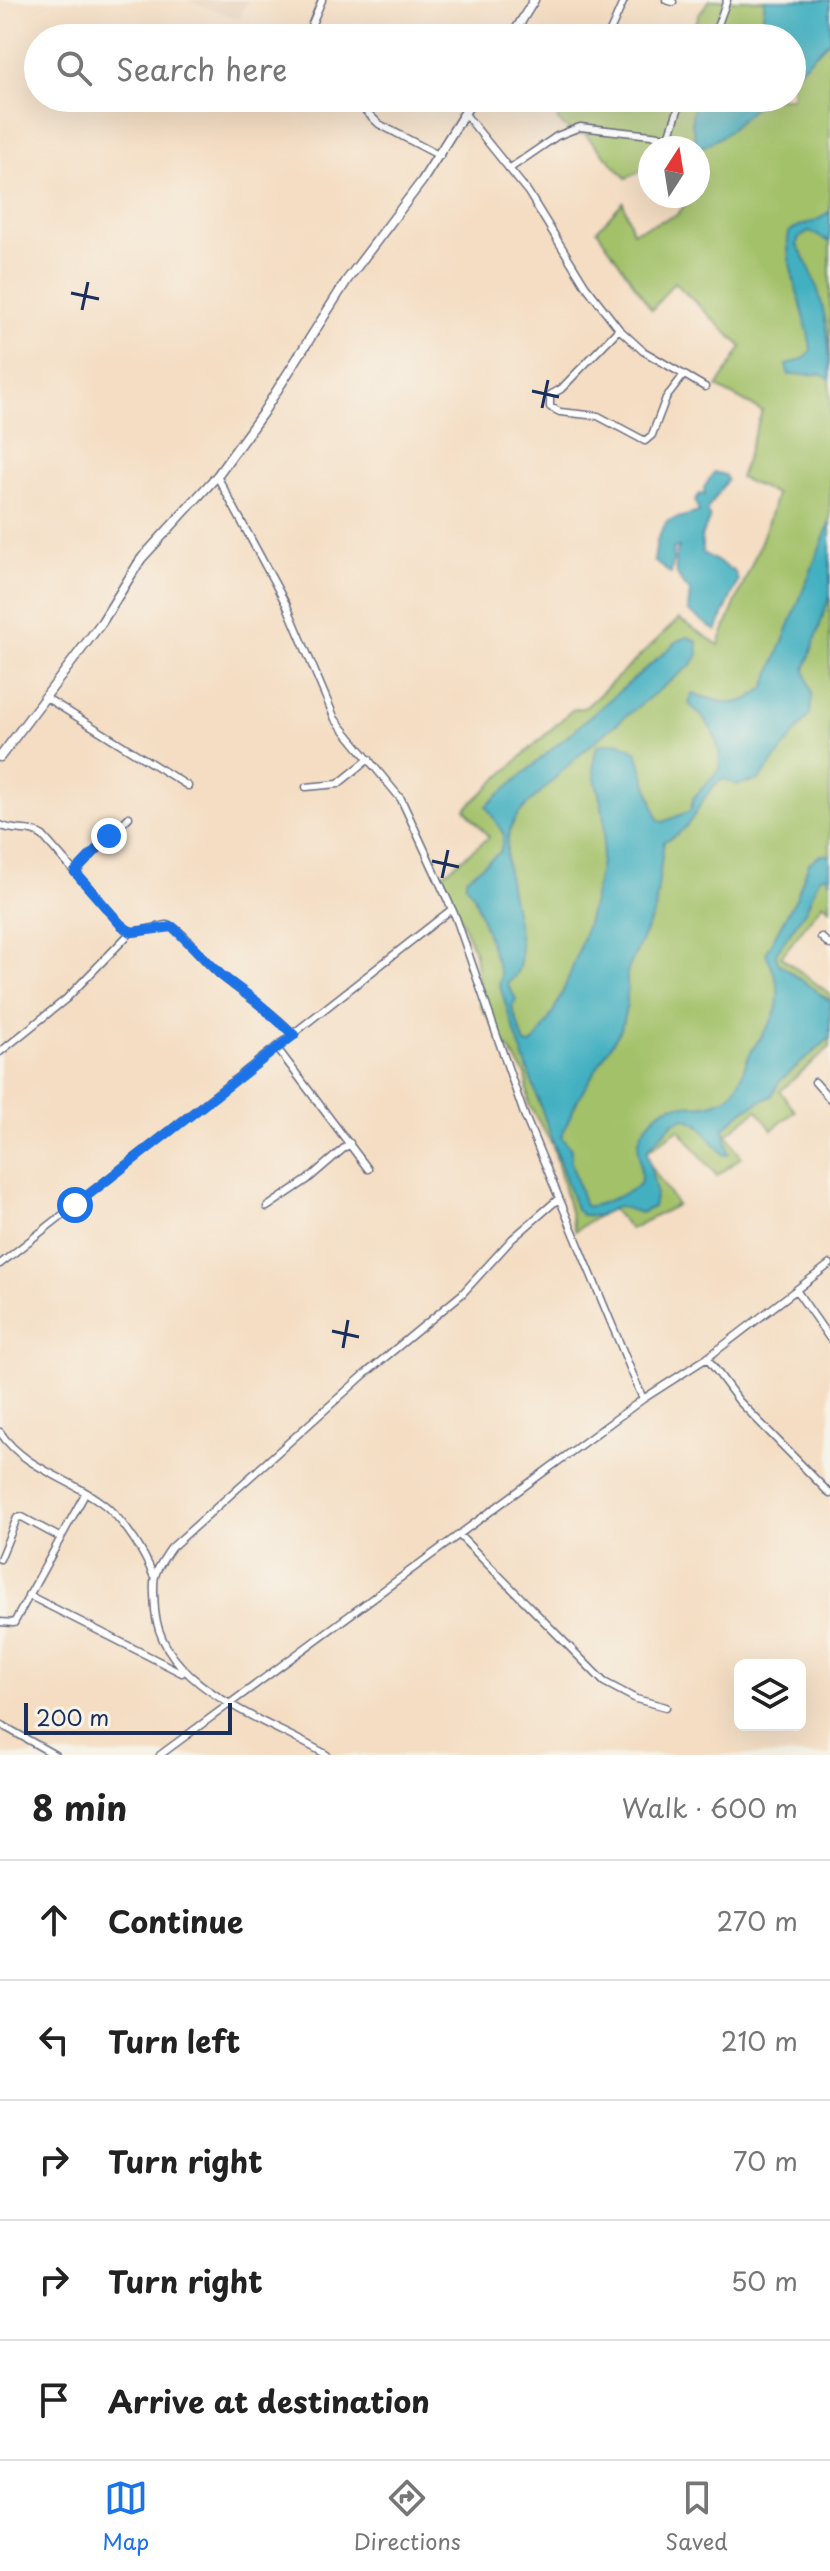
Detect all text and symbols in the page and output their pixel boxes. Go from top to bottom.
search box [24,24,806,112]
icon: search [52,46,96,90]
text: Search here [116,46,288,91]
north arrow [638,136,710,208]
route end [91,818,127,854]
route start [57,1187,93,1223]
map controls [734,1659,806,1731]
button: layers [734,1659,806,1731]
scale bar [24,1699,232,1735]
text: 200 m [36,1700,109,1733]
text: 8 min [32,1781,127,1833]
text: Walk · 600 m [622,1788,798,1827]
icon: ahead [32,1898,76,1942]
text: Continue [108,1898,243,1943]
text: 270 m [717,1901,798,1940]
icon: left [32,2018,76,2062]
text: Turn left [108,2018,240,2063]
text: 210 m [721,2021,798,2060]
icon: right [32,2138,76,2182]
text: Turn right [108,2138,263,2183]
text: 70 m [733,2141,798,2180]
icon: right [32,2258,76,2302]
text: Turn right [108,2258,263,2303]
text: 50 m [731,2261,798,2300]
icon: arrive [32,2378,76,2422]
text: Arrive at destination [108,2378,430,2423]
tab: Map [102,2476,149,2557]
tab: Directions [354,2476,461,2557]
tab: Saved [665,2476,728,2557]

